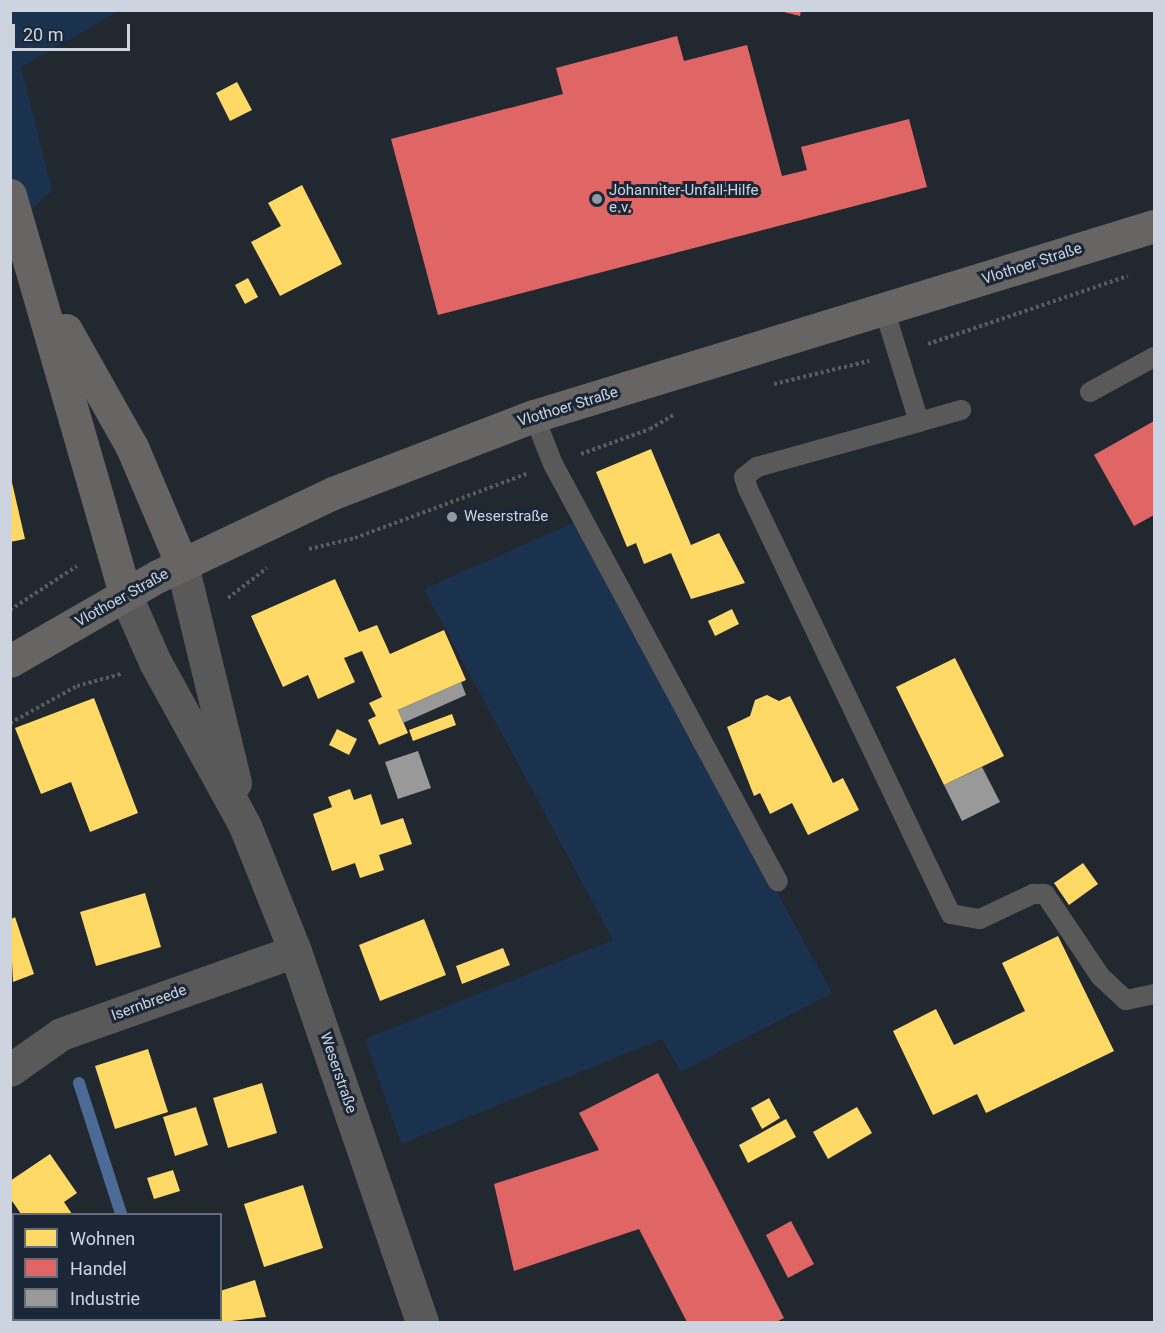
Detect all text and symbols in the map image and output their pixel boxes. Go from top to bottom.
scale bar [15,12,134,50]
text: 20 m [23,24,63,45]
place label: Johanniter-Unfall-Hilfe e.v. [609,181,758,216]
marker: Johanniter-Unfall-Hilfe e.v. [590,192,604,206]
street label: Vlothoer Straße [980,239,1084,289]
street label: Vlothoer Straße [516,383,620,431]
place label: Weserstraße [464,508,548,526]
marker: Weserstraße [445,510,459,524]
street label: Vlothoer Straße [72,565,172,631]
street label: Isernbreede [109,981,189,1025]
street label: Weserstraße [316,1030,360,1116]
legend [12,1213,222,1321]
text: Wohnen [70,1228,135,1249]
text: Handel [70,1258,127,1279]
text: Industrie [70,1288,140,1309]

